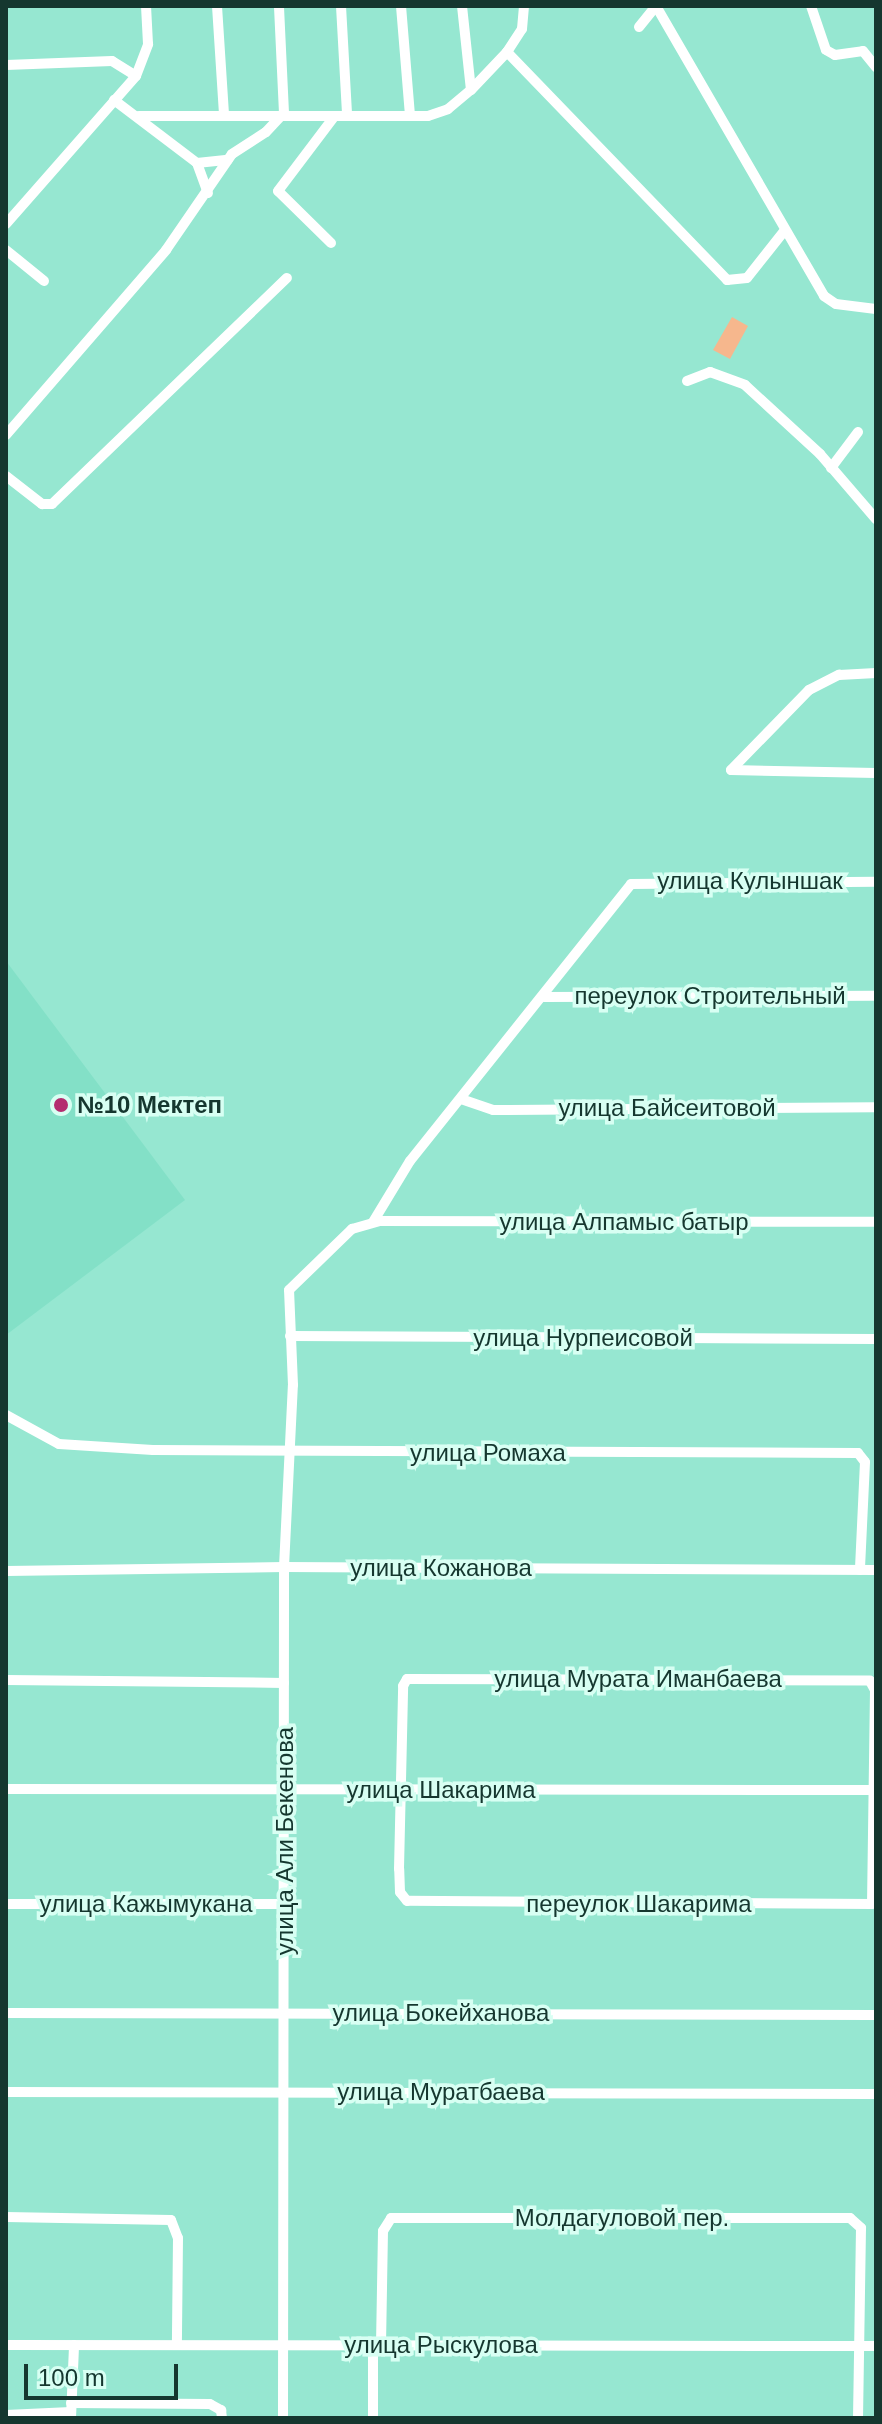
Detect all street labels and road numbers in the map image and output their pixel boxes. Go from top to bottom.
street label: улица Кулыншак [657,867,843,895]
street label: переулок Строительный [574,982,846,1010]
street label: улица Байсеитовой [558,1094,776,1122]
street label: улица Алпамыс батыр [499,1208,749,1236]
street label: улица Нурпеисовой [473,1324,693,1352]
street label: улица Ромаха [410,1439,566,1467]
street label: улица Кожанова [350,1554,532,1582]
street label: улица Мурата Иманбаева [494,1665,782,1693]
street label: улица Али Бекенова [271,1727,299,1955]
street label: улица Шакарима [347,1776,535,1804]
street label: улица Кажымукана [39,1890,253,1918]
street label: переулок Шакарима [526,1890,752,1918]
street label: улица Бокейханова [333,1999,549,2027]
street label: улица Муратбаева [337,2078,545,2106]
street label: Молдагуловой пер. [515,2204,729,2232]
street label: улица Рыскулова [344,2331,538,2359]

